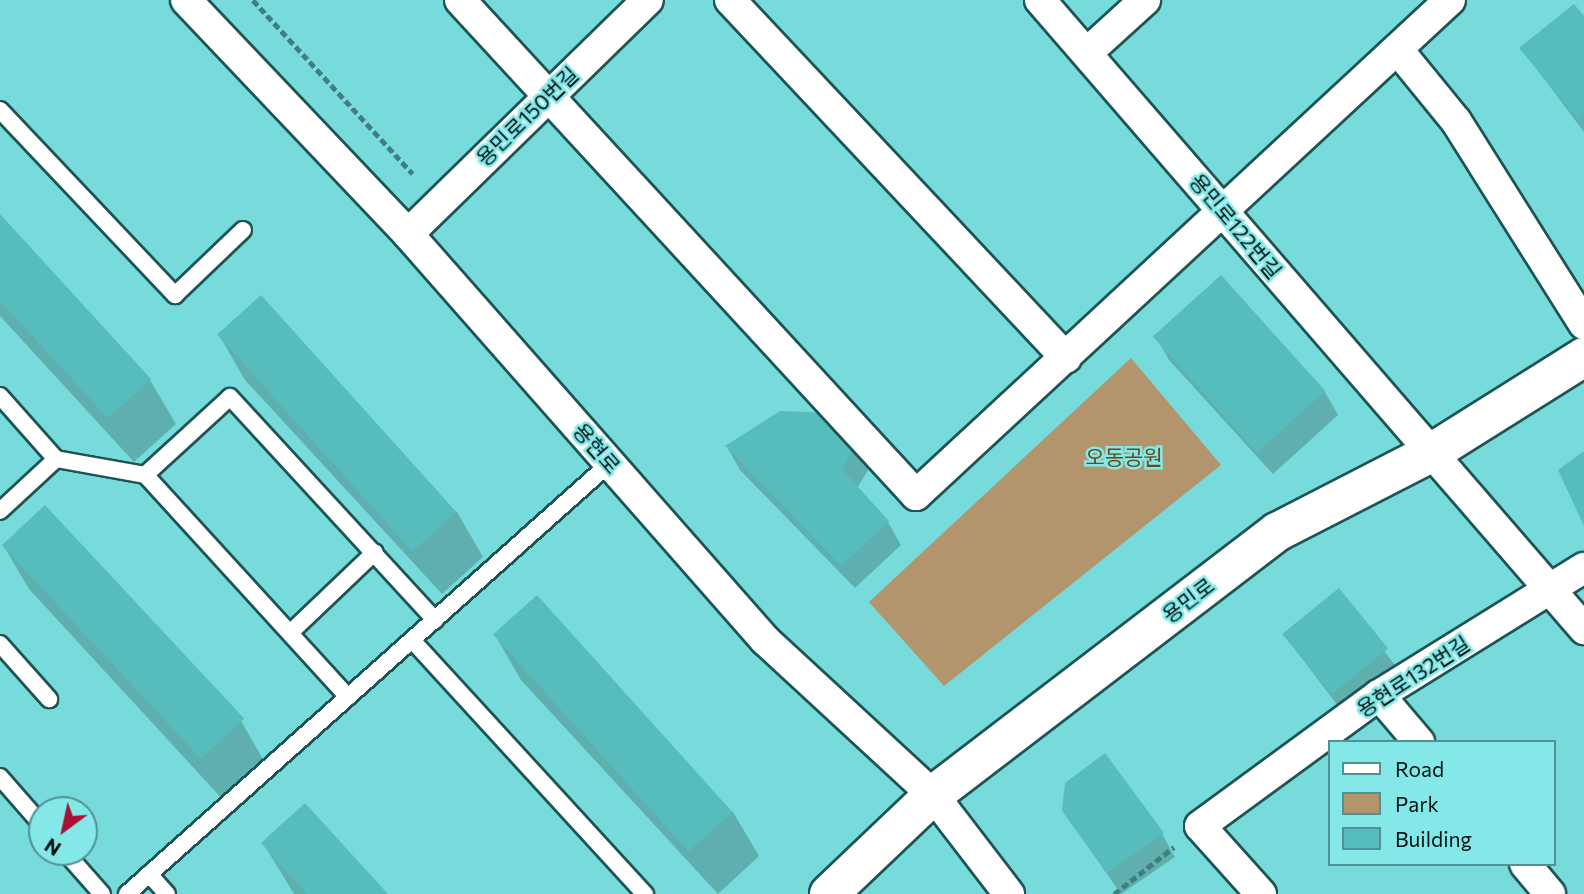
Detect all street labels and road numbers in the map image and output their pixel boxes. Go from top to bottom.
street label: 용민로150번길 [471,61,583,171]
street label: 용민로122번길 [1185,169,1287,283]
street label: 용현로 [568,418,626,478]
street label: 용민로 [1157,572,1219,628]
street label: 용현로132번길 [1352,630,1474,722]

